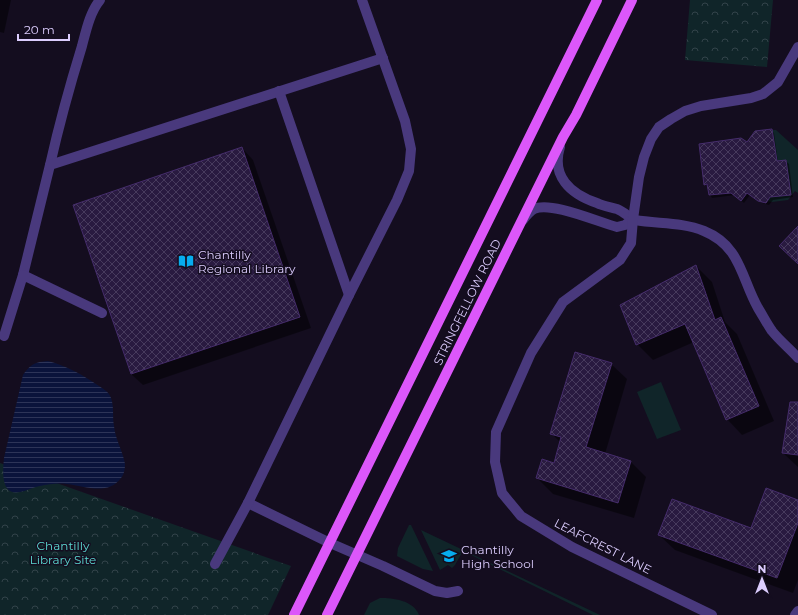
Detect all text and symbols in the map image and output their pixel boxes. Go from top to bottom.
scale bar [18,16,69,42]
text: 20 m [24,22,55,37]
street label: STRINGFELLOW ROAD [430,236,504,368]
place label: Chantilly Regional Library [198,247,296,276]
library icon: Chantilly Regional Library [177,252,195,270]
street label: LEAFCREST LANE [552,515,654,577]
park label: Chantilly Library Site [30,538,96,567]
place label: Chantilly High School [461,542,534,571]
school or university icon: Chantilly High School [440,547,458,565]
north arrow [742,559,782,599]
text: N [758,562,766,576]

